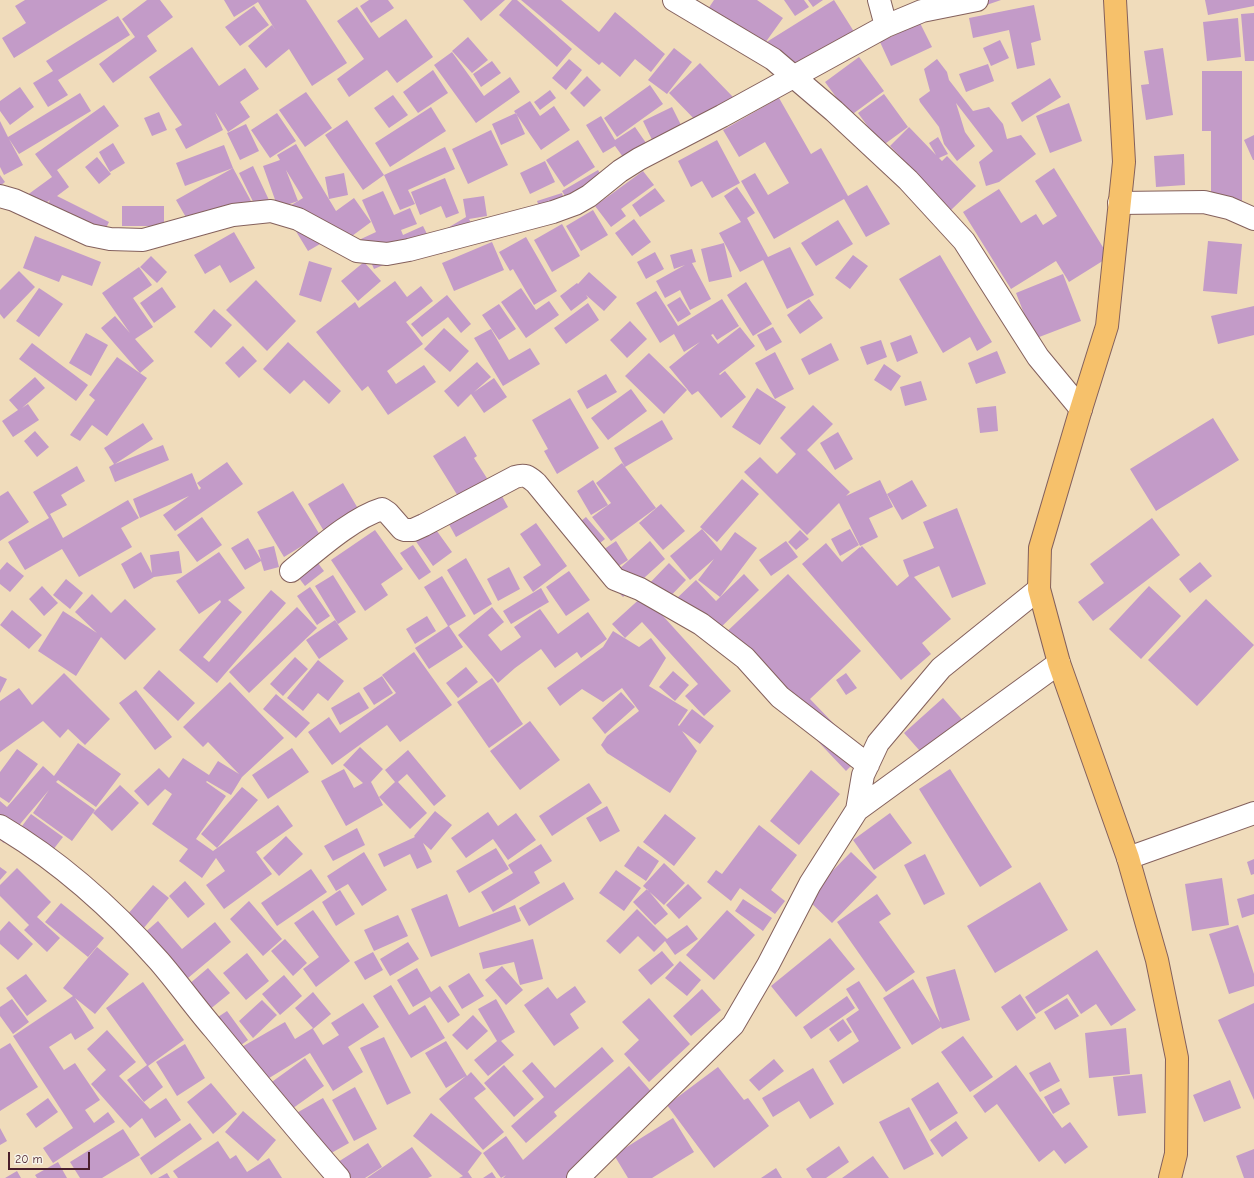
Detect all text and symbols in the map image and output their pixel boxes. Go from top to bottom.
scale bar [10,1144,92,1170]
text: 20 m [15,1152,43,1166]

